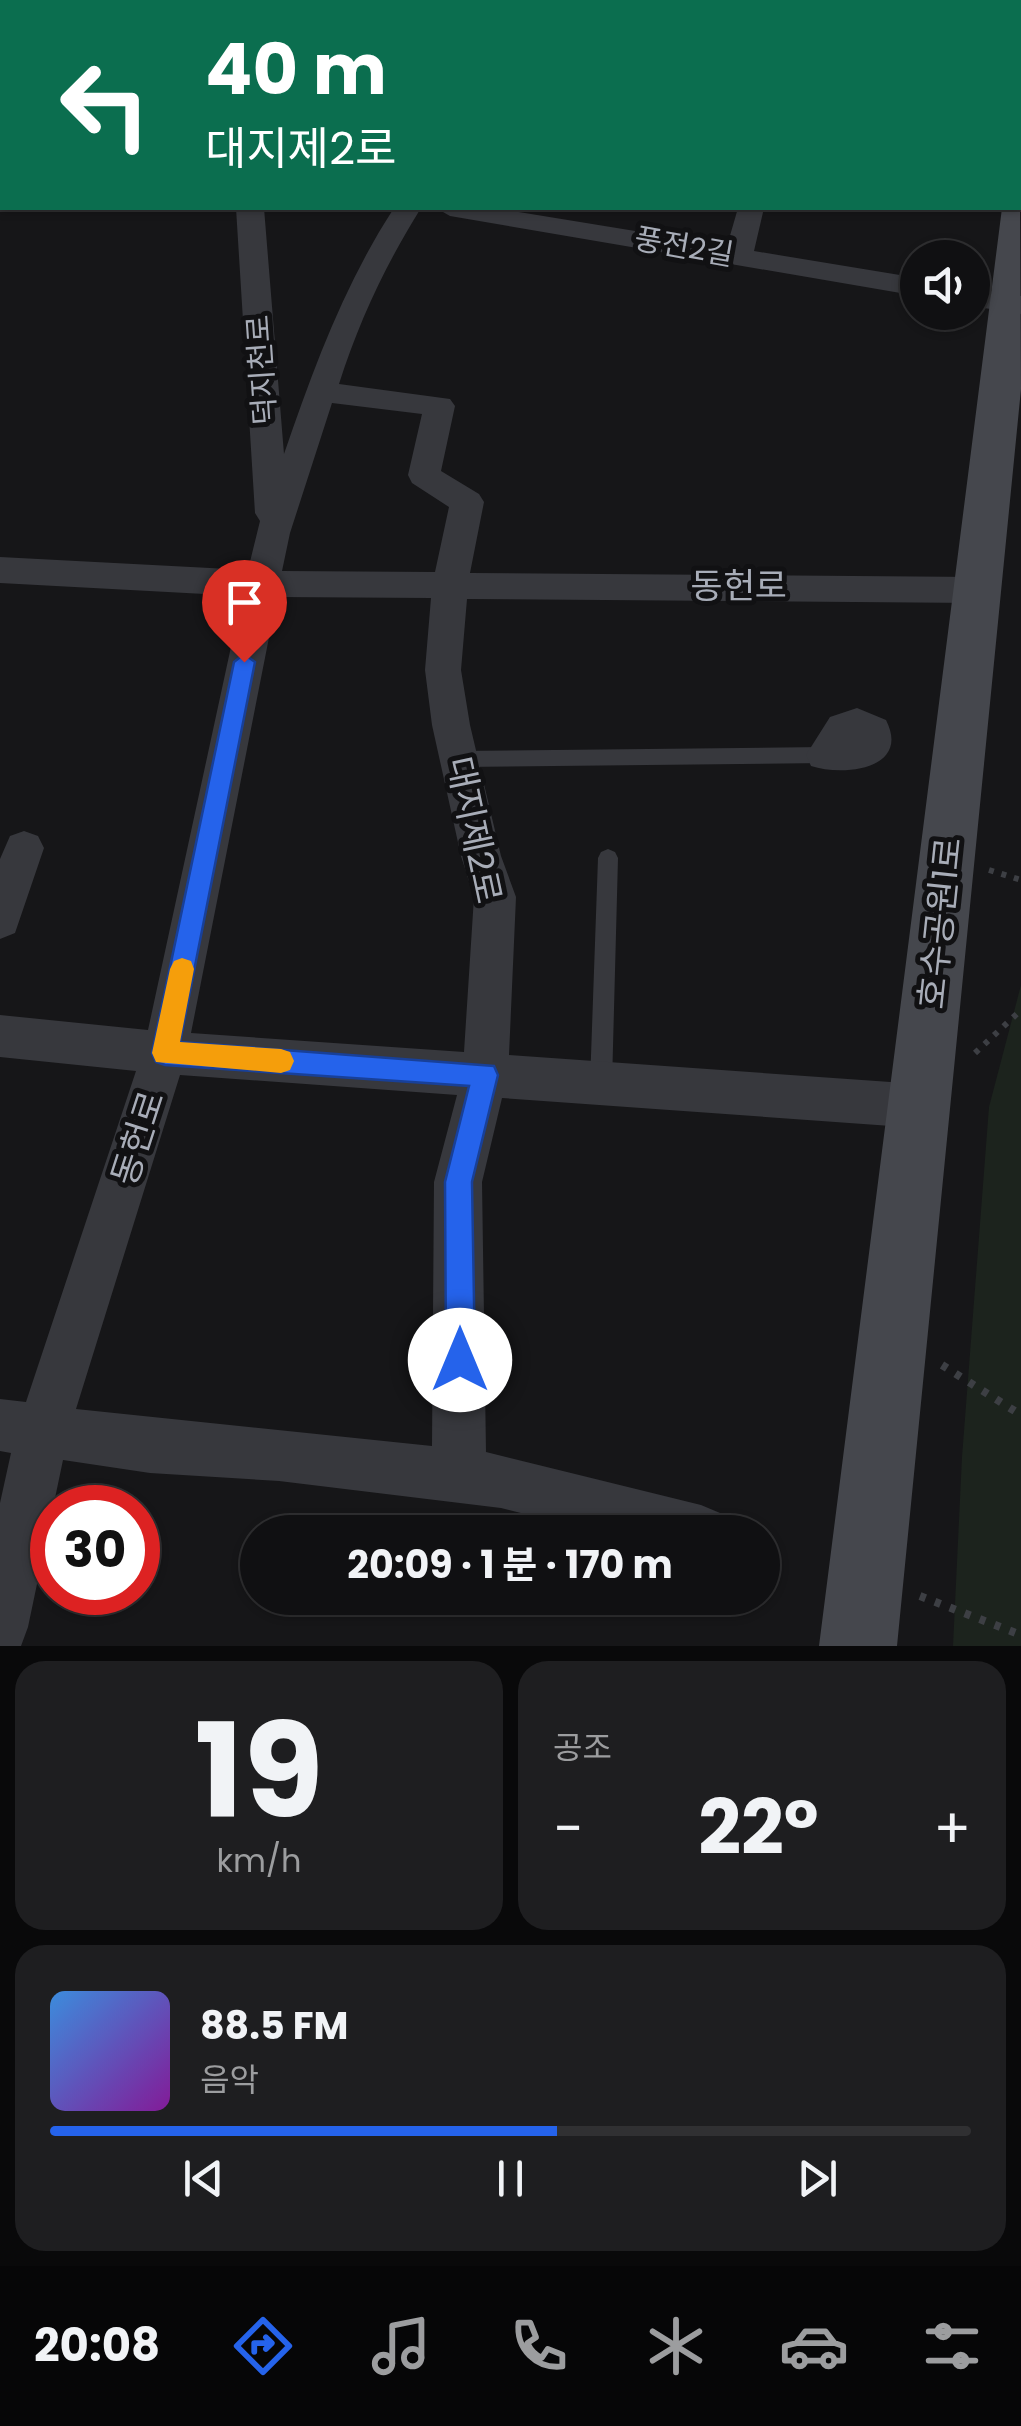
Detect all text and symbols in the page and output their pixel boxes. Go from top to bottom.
text: 40 m [205,20,387,119]
icon: left [40,40,170,170]
text: 대지제2로 [205,117,396,180]
street label: 풍전2길 [631,217,737,276]
map controls [900,240,990,330]
button: sound [900,240,990,330]
street label: 덕지천로 [236,313,287,427]
pin [202,560,287,663]
street label: 동헌로 [691,561,787,610]
icon: arrive [217,575,272,630]
street label: 대지제2로 [435,752,514,908]
street label: 호수공원1로 [906,835,973,1011]
street label: 동헌로 [99,1084,176,1191]
position arrow [408,1308,512,1412]
speed limit sign: 30 [30,1485,160,1615]
text: 20:09 · 1 분 · 170 m [347,1538,673,1591]
text: 19 [195,1680,323,1863]
text: 공조 [553,1725,612,1770]
text: 22° [698,1775,819,1880]
text: − [553,1790,583,1867]
text: + [933,1790,971,1867]
text: km/h [216,1838,302,1883]
text: 88.5 FM [200,1999,348,2052]
text: 음악 [200,2057,259,2102]
icon: previous [176,2151,231,2206]
icon: pause [483,2151,538,2206]
icon: next [790,2151,845,2206]
icon: directions [228,2311,298,2381]
icon: music [366,2311,436,2381]
icon: phone [504,2311,574,2381]
icon: climate [641,2311,711,2381]
icon: car [779,2311,849,2381]
icon: filters [917,2311,987,2381]
text: 20:08 [34,2314,160,2377]

